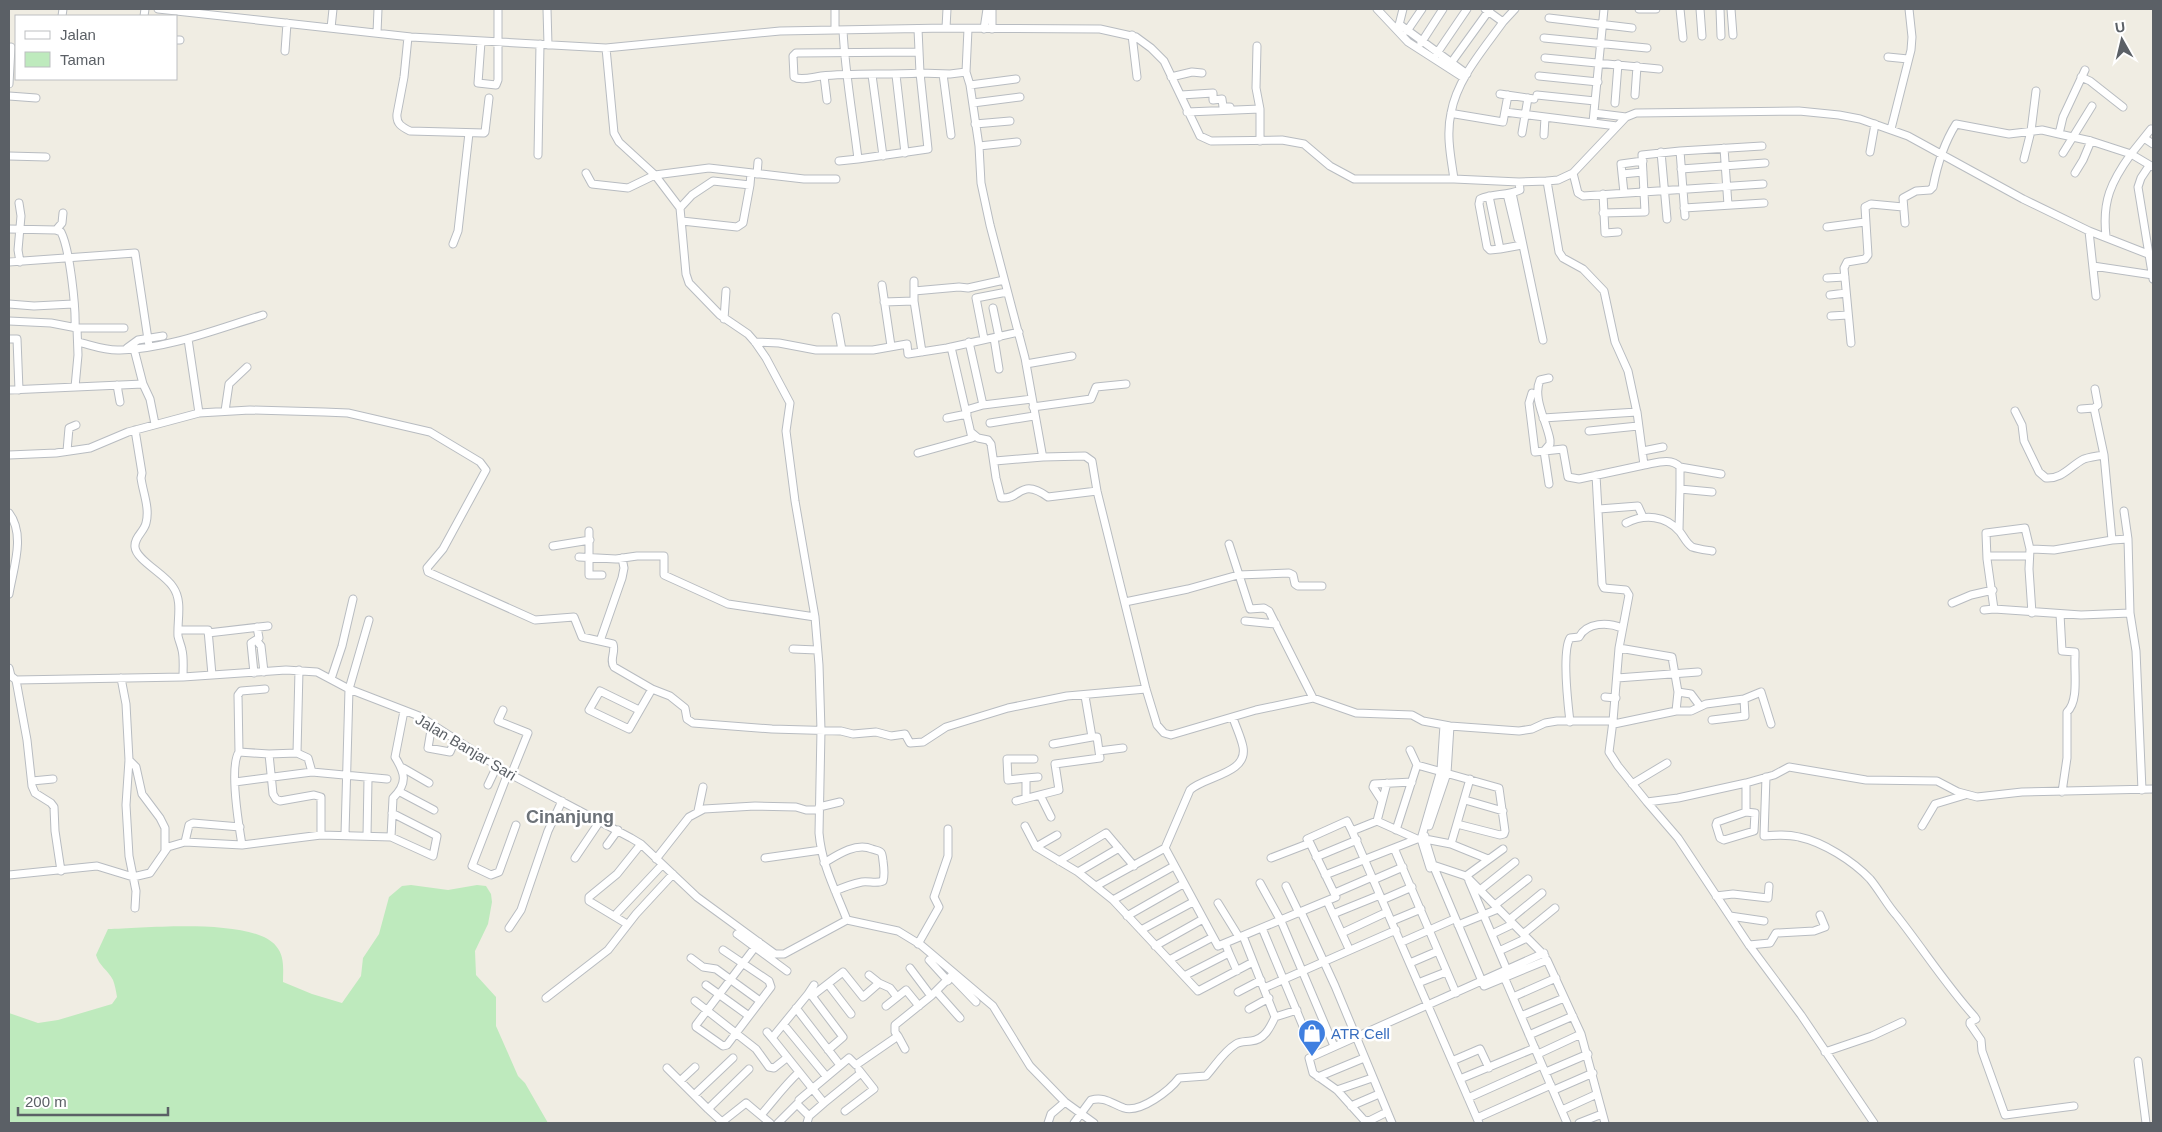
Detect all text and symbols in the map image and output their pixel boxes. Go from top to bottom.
legend [15,15,178,80]
north arrow [2097,15,2147,65]
text: U [2114,18,2126,36]
text: Jalan [60,26,96,43]
text: Taman [60,51,105,68]
street label: Jalan Banjar Sari [413,710,519,784]
district label: Cinanjung [526,807,614,827]
shop icon: ATR Cell [1297,1018,1327,1057]
place label: ATR Cell [1331,1025,1390,1042]
scale bar [18,1084,168,1116]
text: 200 m [25,1093,67,1110]

